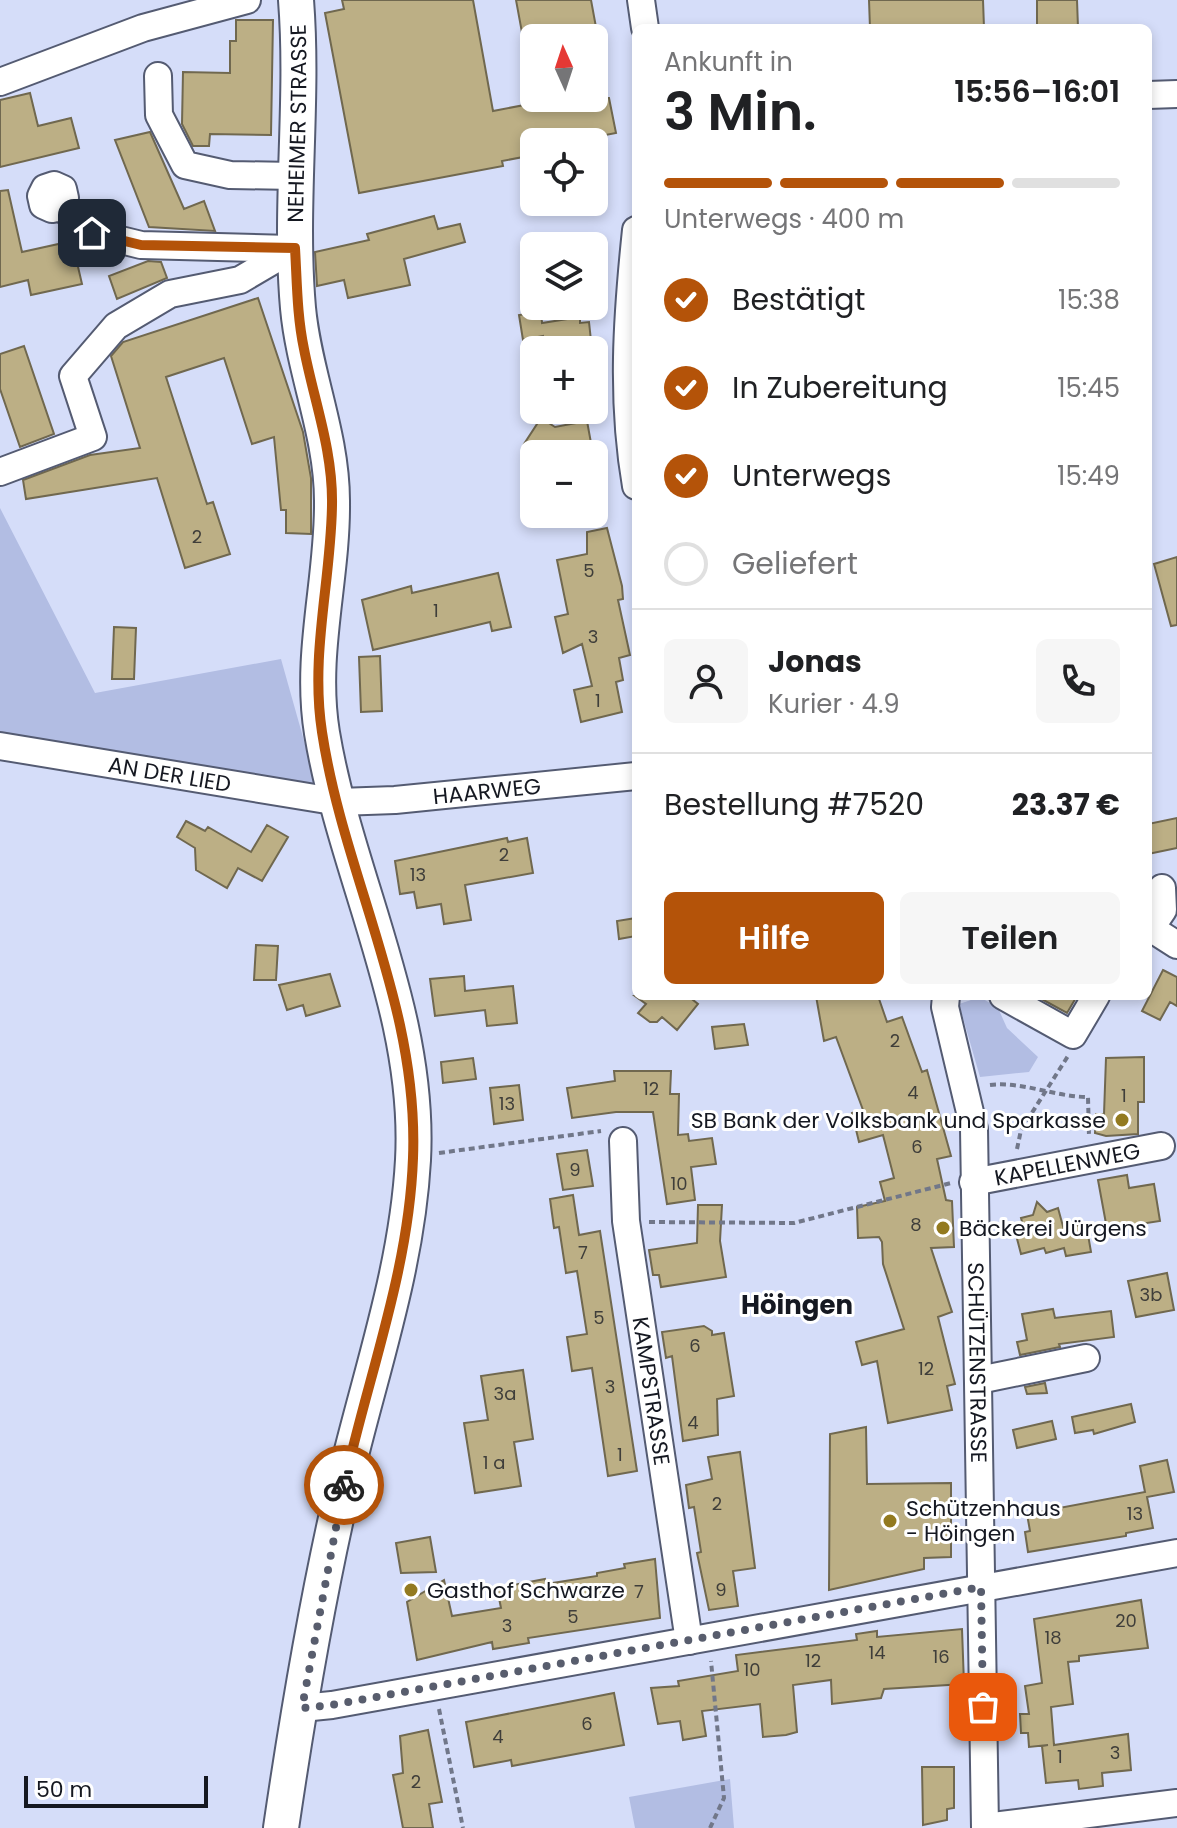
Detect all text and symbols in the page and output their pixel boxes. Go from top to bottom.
street label: NEHEIMER STRASSE [280,24,314,223]
north arrow [520,24,608,112]
map controls [520,24,608,528]
text: Ankunft in [664,44,793,80]
text: 15:56–16:01 [954,70,1120,113]
text: 3 Min. [664,75,817,148]
button: locate [520,128,608,216]
pin [58,199,126,267]
text: Unterwegs · 400 m [664,201,904,237]
icon: home [70,211,114,255]
button: layers [520,232,608,320]
icon: check [664,278,708,322]
text: Bestätigt [732,278,865,321]
text: 15:38 [1058,282,1120,318]
button: + [520,336,608,424]
icon: check [664,366,708,410]
text: In Zubereitung [732,366,948,409]
text: 15:45 [1057,370,1120,406]
button: − [520,440,608,528]
icon: check [664,454,708,498]
text: Unterwegs [732,454,891,497]
text: 15:49 [1057,458,1120,494]
house number: 2 [192,524,202,549]
text: Geliefert [732,542,858,585]
house number: 5 [583,558,595,583]
house number: 1 [433,598,439,623]
house number: 3 [588,624,598,649]
button: person [664,639,748,723]
button: phone [1036,639,1120,723]
text: Jonas [768,640,862,683]
text: Kurier · 4.9 [768,686,900,722]
house number: 1 [595,688,601,713]
street label: AN DER LIED [106,749,233,800]
street label: HAARWEG [432,771,542,812]
text: Bestellung #7520 [664,783,924,826]
text: 23.37 € [1012,783,1120,826]
house number: 2 [499,842,509,867]
house number: 13 [410,862,426,887]
button: Hilfe [664,892,884,984]
button: Teilen [900,892,1120,984]
house number: 2 [890,1028,900,1053]
house number: 12 [643,1076,659,1101]
house number: 4 [907,1080,919,1105]
house number: 1 [1121,1083,1127,1108]
house number: 13 [499,1091,515,1116]
place label: SB Bank der Volksbank und Sparkasse [691,1105,1106,1136]
marker: SB Bank der Volksbank und Sparkasse [1113,1111,1131,1129]
house number: 6 [911,1134,923,1159]
street label: KAPELLENWEG [992,1135,1143,1194]
house number: 9 [569,1157,581,1182]
house number: 10 [670,1171,688,1196]
house number: 8 [910,1212,922,1237]
place label: Bäckerei Jürgens [959,1213,1147,1244]
marker: Bäckerei Jürgens [934,1219,952,1237]
house number: 7 [578,1240,588,1265]
street label: SCHÜTZENSTRASSE [960,1262,994,1463]
house number: 3b [1140,1282,1162,1307]
district label: Höingen [741,1287,853,1323]
house number: 5 [593,1305,605,1330]
street label: KAMPSTRASSE [625,1315,677,1468]
house number: 6 [689,1333,701,1358]
house number: 12 [918,1356,934,1381]
house number: 3 [605,1374,615,1399]
house number: 3a [494,1381,516,1406]
house number: 4 [687,1410,699,1435]
house number: 1 [617,1442,623,1467]
courier [304,1445,384,1525]
house number: 1 a [483,1450,505,1475]
icon: bike [322,1463,366,1507]
house number: 2 [712,1491,722,1516]
place label: Schützenhaus - Höingen [906,1493,1061,1549]
house number: 13 [1127,1501,1143,1526]
marker: Schützenhaus - Höingen [881,1512,899,1530]
place label: Gasthof Schwarze [427,1575,625,1606]
house number: 9 [715,1577,727,1602]
house number: 7 [634,1579,644,1604]
marker: Gasthof Schwarze [402,1581,420,1599]
house number: 5 [567,1604,579,1629]
house number: 20 [1115,1608,1137,1633]
house number: 3 [502,1613,512,1638]
house number: 18 [1044,1625,1062,1650]
house number: 14 [868,1640,886,1665]
house number: 16 [932,1644,950,1669]
house number: 12 [805,1648,821,1673]
house number: 10 [743,1657,761,1682]
pin [949,1673,1017,1741]
icon: bag [961,1685,1005,1729]
house number: 6 [581,1711,593,1736]
house number: 4 [492,1724,504,1749]
house number: 3 [1110,1740,1120,1765]
house number: 1 [1057,1744,1063,1769]
house number: 2 [411,1769,421,1794]
scale bar [24,1772,208,1808]
text: 50 m [36,1774,92,1805]

